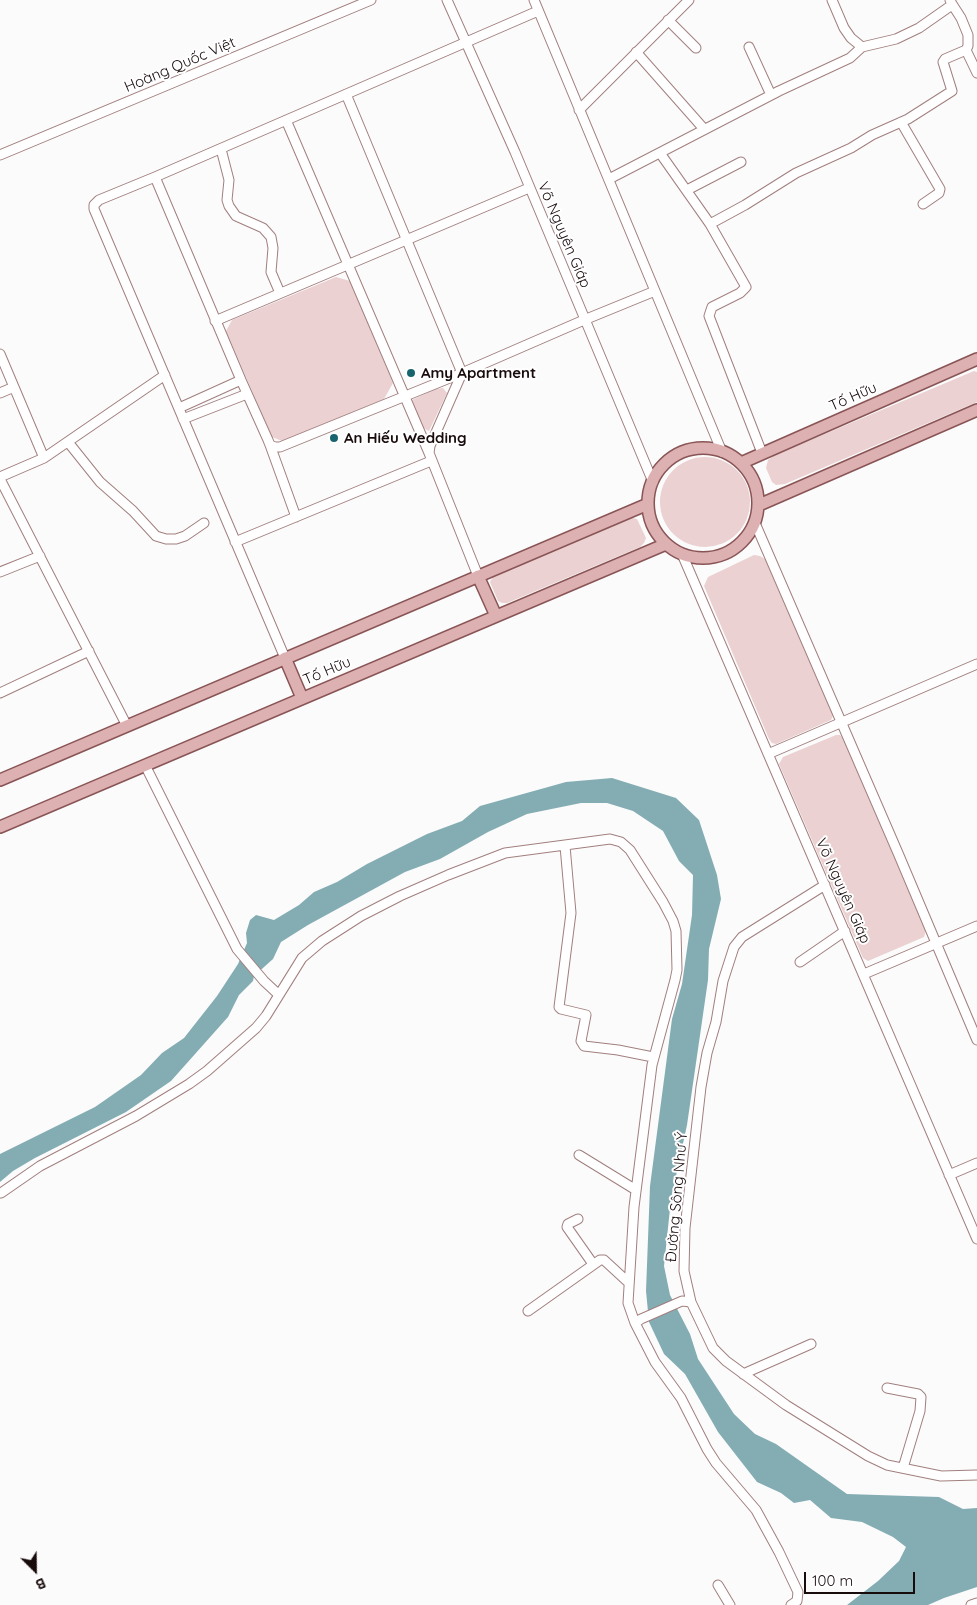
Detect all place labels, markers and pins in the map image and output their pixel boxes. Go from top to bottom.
place label: Amy Apartment [421,364,536,382]
marker: Amy Apartment [405,367,417,379]
place label: An Hiếu Wedding [344,429,467,447]
marker: An Hiếu Wedding [328,432,340,444]

